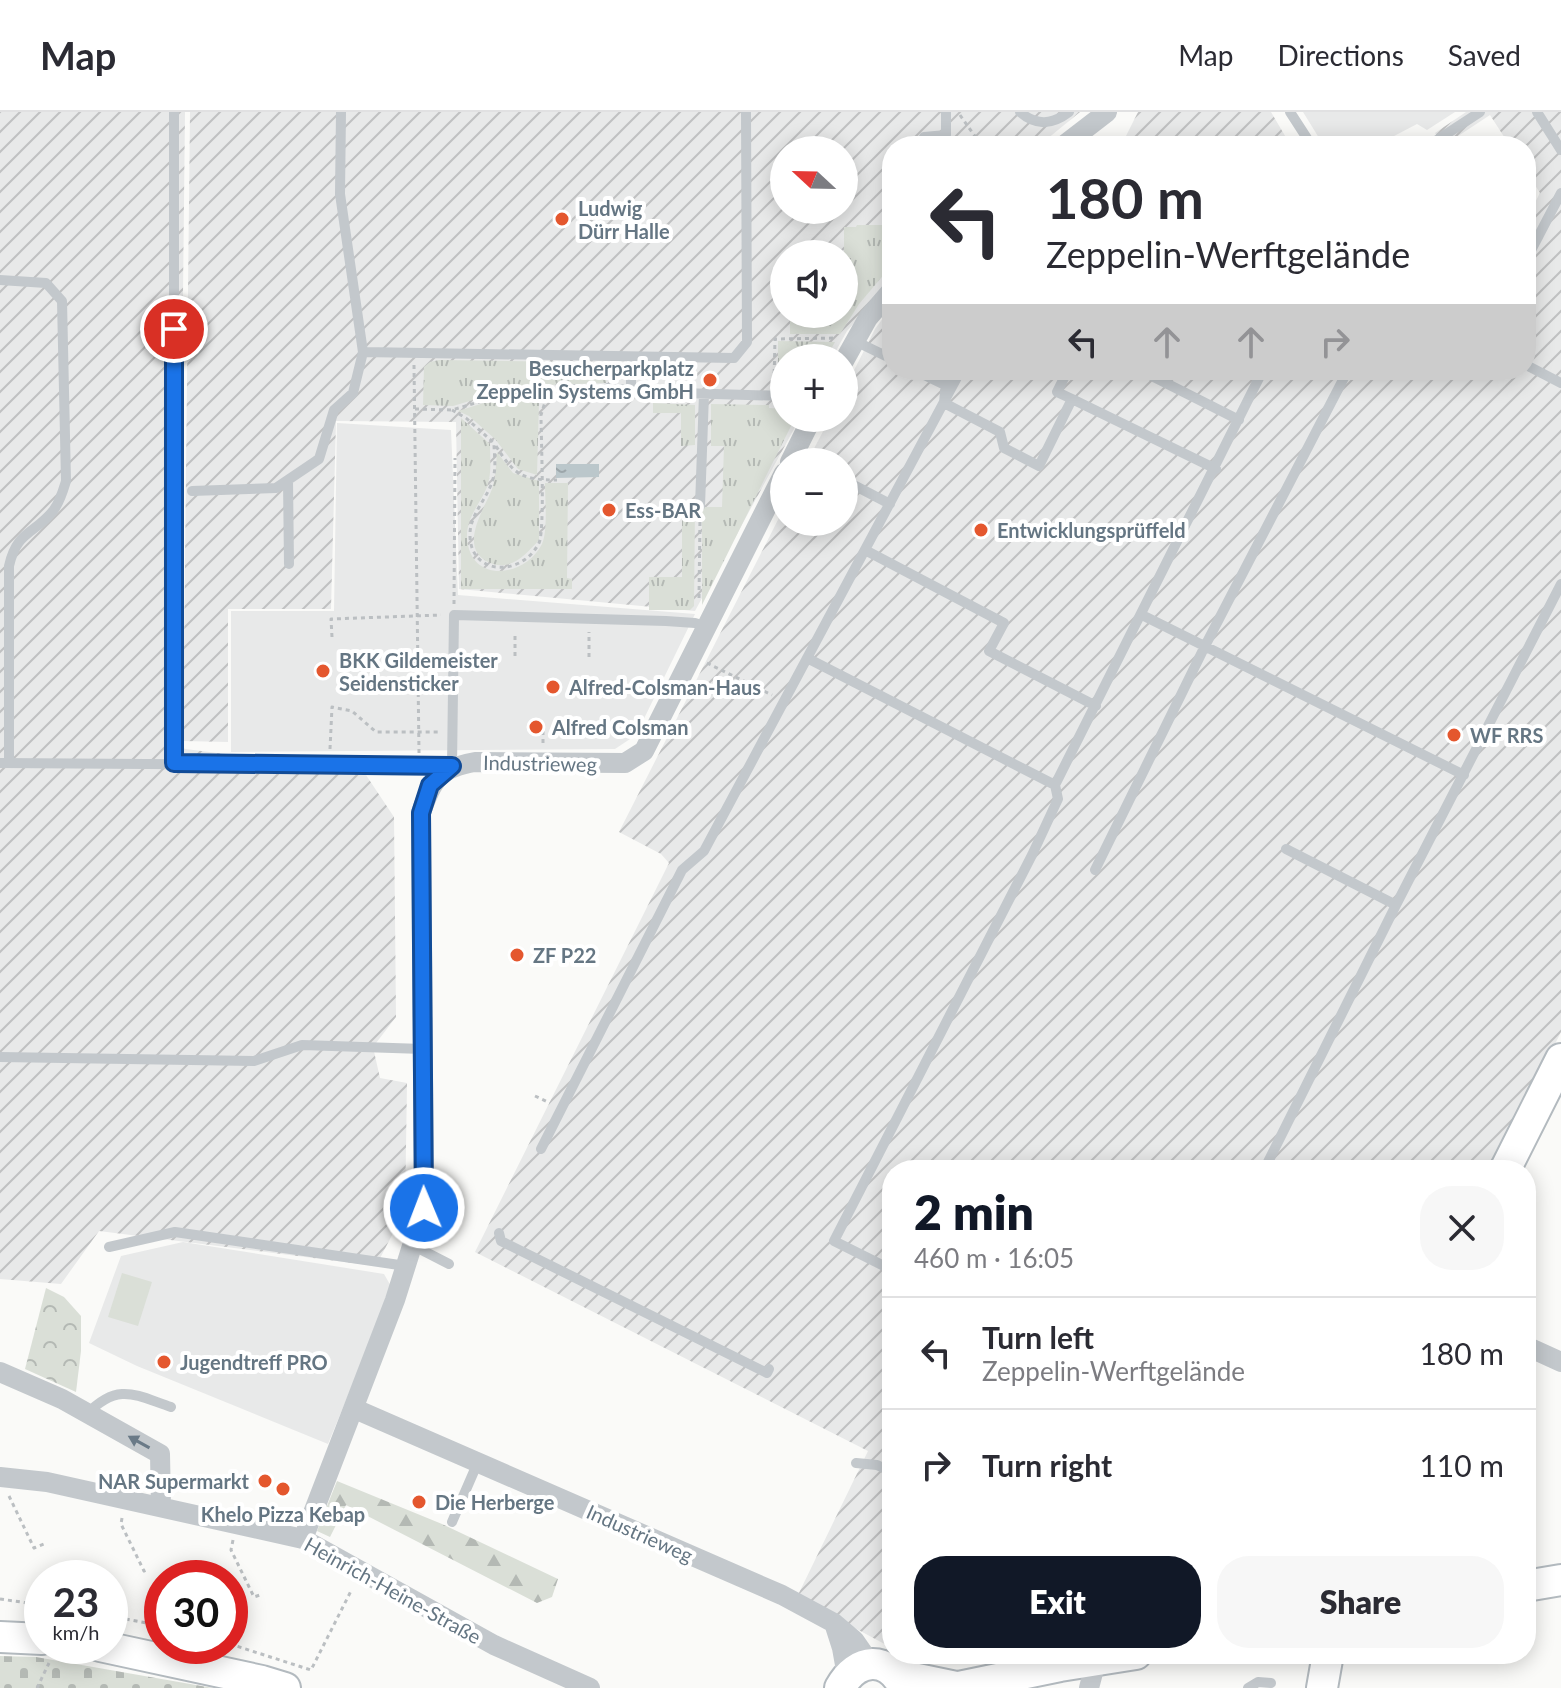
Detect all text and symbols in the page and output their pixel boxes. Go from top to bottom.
text: Map [40,32,116,78]
text: Map [1178,38,1233,72]
text: Directions [1277,38,1404,72]
text: Saved [1448,38,1521,72]
north arrow [770,136,858,224]
map controls [770,136,858,536]
text: 180 m [1046,164,1204,231]
icon: left [914,168,1018,272]
place label: Ludwig Dürr Halle [578,196,670,243]
marker: Ludwig Dürr Halle [553,210,571,228]
text: Zeppelin-Werftgelände [1046,232,1410,276]
button: sound [770,240,858,328]
pin [140,295,208,363]
icon: arrive [152,307,196,351]
icon: left [1061,320,1105,364]
icon: ahead [1145,320,1189,364]
icon: ahead [1229,320,1273,364]
icon: right [1313,320,1357,364]
button: + [770,344,858,432]
place label: Besucherparkplatz Zeppelin Systems GmbH [476,356,694,403]
marker: Besucherparkplatz Zeppelin Systems GmbH [701,371,719,389]
button: − [770,448,858,536]
place label: Ess-BAR [625,498,701,522]
marker: Ess-BAR [600,501,618,519]
place label: Entwicklungsprüffeld [997,518,1186,542]
marker: Entwicklungsprüffeld [972,521,990,539]
place label: BKK Gildemeister Seidensticker [339,648,498,695]
marker: BKK Gildemeister Seidensticker [314,662,332,680]
place label: Alfred-Colsman-Haus [568,675,761,699]
marker: Alfred-Colsman-Haus [544,678,562,696]
place label: Alfred Colsman [551,715,689,739]
marker: Alfred Colsman [527,718,545,736]
place label: WF RRS [1470,723,1543,747]
marker: WF RRS [1445,726,1463,744]
street label: Industrieweg [483,750,597,776]
place label: ZF P22 [533,943,596,967]
marker: ZF P22 [508,946,526,964]
position arrow [382,1166,466,1250]
text: 2 min [914,1183,1034,1240]
button: close [1420,1186,1504,1270]
text: 460 m · 16:05 [914,1242,1074,1274]
text: Turn left [982,1319,1094,1355]
icon: left [914,1331,958,1375]
text: 180 m [1419,1335,1504,1371]
place label: Jugendtreff PRO [180,1350,328,1374]
marker: Jugendtreff PRO [155,1353,173,1371]
text: Zeppelin-Werftgelände [982,1355,1245,1387]
one-way arrow [127,1435,150,1449]
icon: right [914,1443,958,1487]
text: Turn right [982,1447,1112,1483]
text: 110 m [1419,1447,1504,1483]
place label: NAR Supermarkt [98,1469,250,1493]
marker: NAR Supermarkt [256,1472,274,1490]
marker: Khelo Pizza Kebap [274,1480,292,1498]
place label: Die Herberge [435,1490,555,1514]
marker: Die Herberge [410,1493,428,1511]
street label: Industrieweg [583,1499,697,1567]
place label: Khelo Pizza Kebap [201,1502,365,1526]
street label: Heinrich-Heine-Straße [301,1532,485,1648]
button: Exit [914,1556,1201,1648]
button: Share [1217,1556,1504,1648]
speed limit sign: 30 [144,1560,248,1664]
text: 23 [53,1578,99,1626]
text: km/h [53,1620,99,1644]

